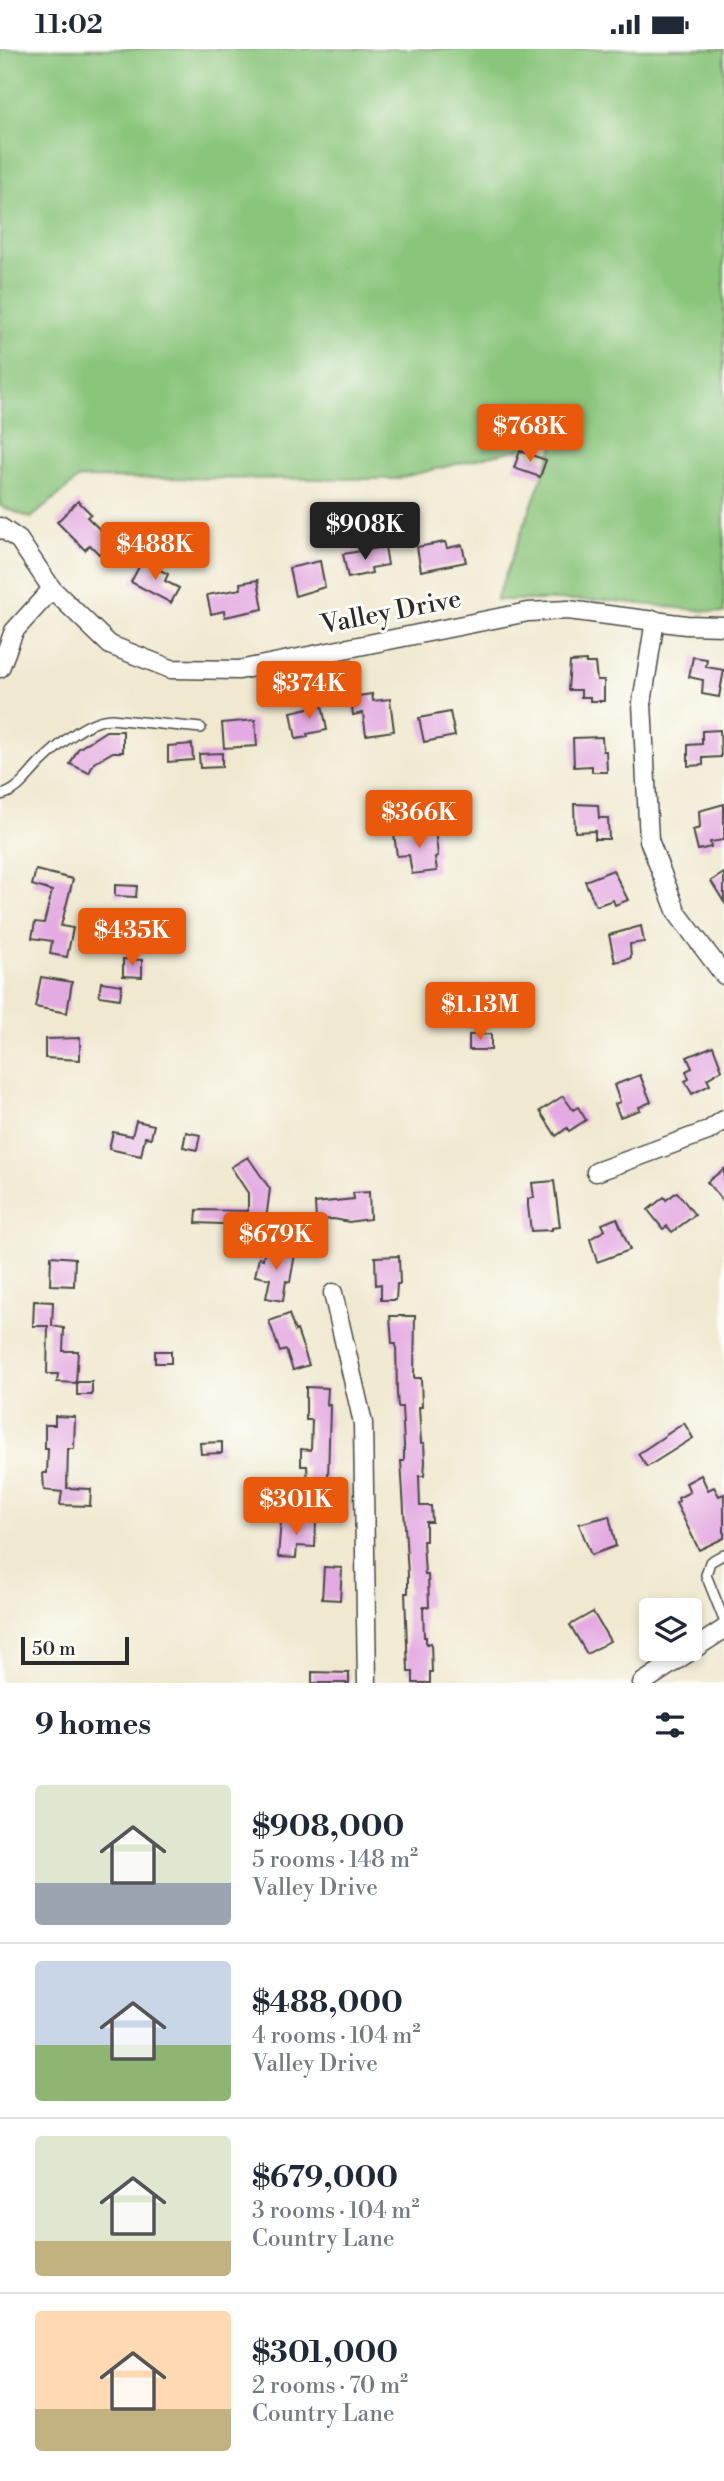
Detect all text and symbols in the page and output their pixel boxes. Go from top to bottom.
text: 11:02 [35,9,103,41]
pin: $768K [481,405,579,464]
text: $768K [493,413,567,441]
pin: $908K [316,503,414,562]
text: $908K [326,511,404,539]
pin: $488K [106,523,204,582]
text: $488K [116,531,194,559]
street label: Valley Drive [317,583,464,641]
pin: $374K [260,661,358,721]
text: $374K [272,670,346,698]
pin: $366K [370,791,468,850]
text: $366K [381,799,457,827]
pin: $435K [83,909,181,968]
text: $435K [94,917,170,945]
pin: $1.13M [423,983,537,1042]
text: $1.13M [441,991,519,1019]
pin: $679K [227,1213,325,1272]
text: $679K [239,1221,313,1249]
pin: $301K [247,1477,345,1537]
text: $301K [259,1486,333,1514]
map controls [639,1598,702,1661]
button: layers [639,1598,702,1661]
scale bar [21,1634,130,1666]
text: 50 m [32,1637,76,1661]
text: 9 homes [35,1706,151,1744]
icon: filters [651,1706,689,1744]
text: $908,000 [252,1808,404,1846]
icon: home [91,1813,175,1897]
text: 5 rooms · 148 m² [252,1846,418,1874]
text: Valley Drive [252,1874,378,1902]
text: $488,000 [252,1984,403,2022]
icon: home [91,1989,175,2073]
text: 4 rooms · 104 m² [252,2022,421,2050]
text: Valley Drive [252,2050,378,2078]
text: $679,000 [252,2159,398,2197]
icon: home [91,2164,175,2248]
text: 3 rooms · 104 m² [252,2197,420,2225]
text: Country Lane [252,2225,395,2253]
text: $301,000 [252,2334,398,2372]
icon: home [91,2339,175,2423]
text: 2 rooms · 70 m² [252,2372,408,2400]
text: Country Lane [252,2400,395,2428]

